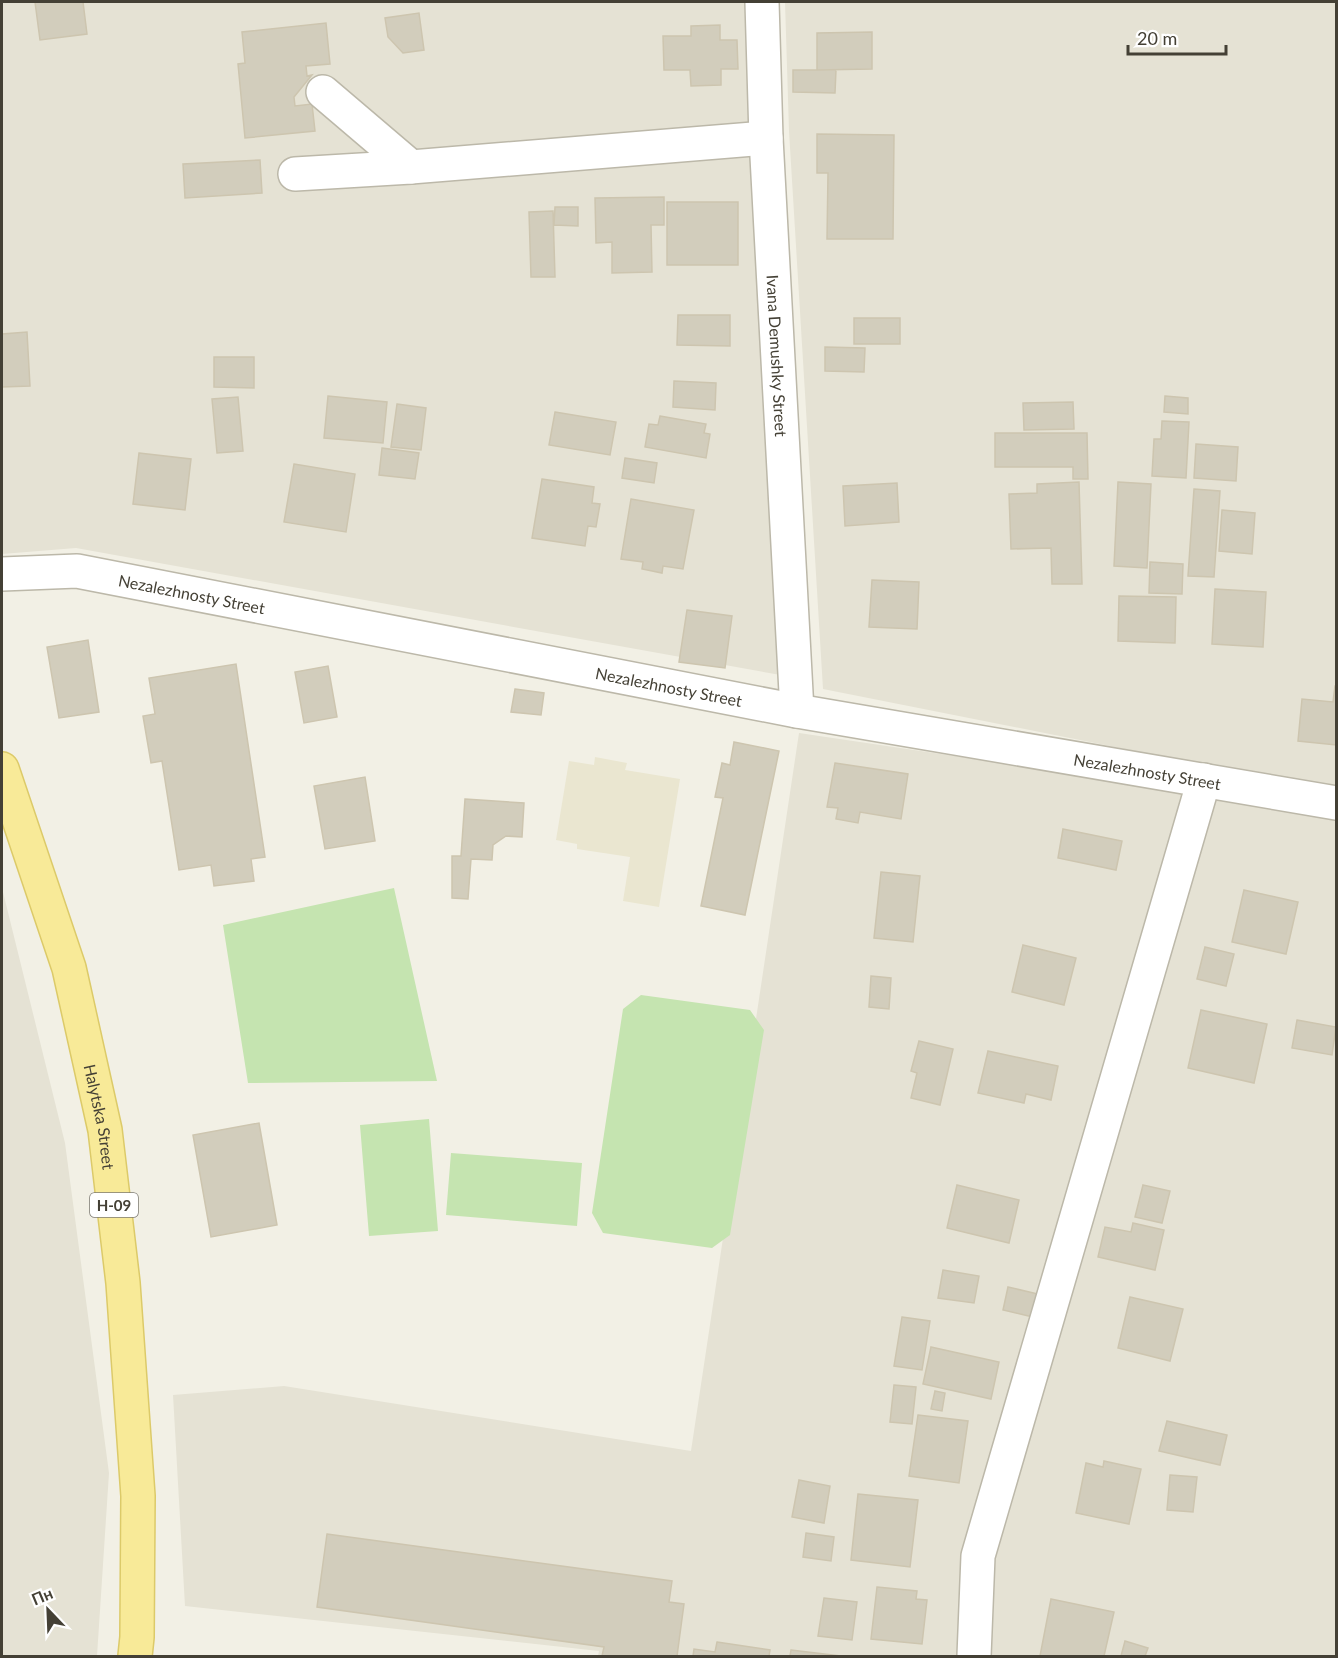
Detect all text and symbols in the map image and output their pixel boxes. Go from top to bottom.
scale bar [1128,18,1226,56]
text: 20 m [1137,27,1177,49]
street label: Ivana Demushky Street [764,274,792,437]
street label: Nezalezhnosty Street [117,570,267,617]
street label: Nezalezhnosty Street [594,663,744,710]
street label: Nezalezhnosty Street [1072,749,1223,793]
street label: Halytska Street [81,1062,119,1171]
road number: Н-09 [90,1193,138,1217]
north arrow [18,1580,78,1640]
text: Пн [29,1583,55,1609]

